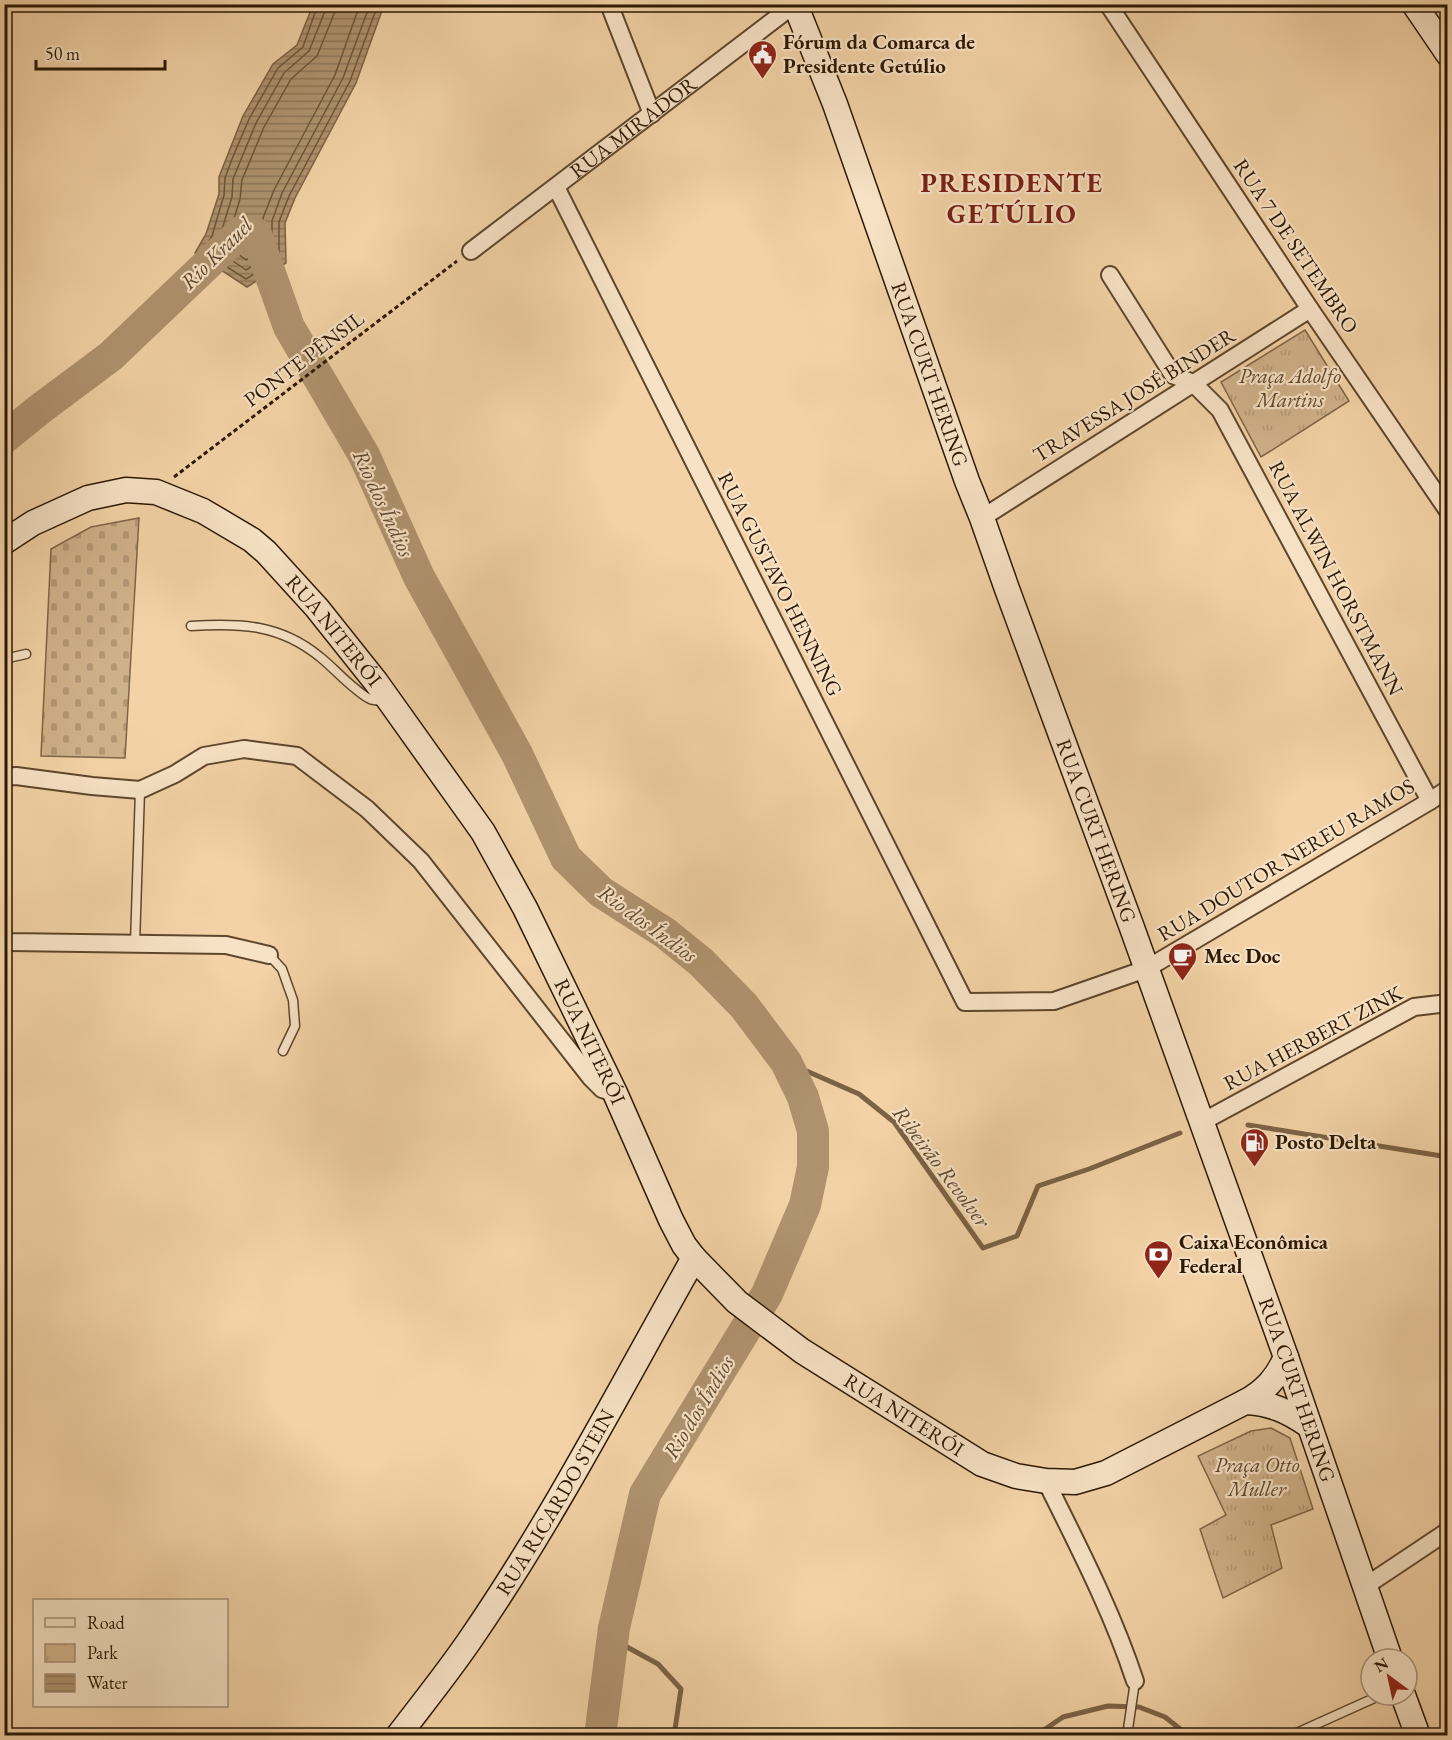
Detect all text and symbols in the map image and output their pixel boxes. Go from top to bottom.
place label: Fórum da Comarca de Presidente Getúlio [783,28,975,79]
scale bar [36,33,165,71]
public building icon: Fórum da Comarca de Presidente Getúlio [746,38,778,80]
text: 50 m [45,42,80,65]
street label: RUA MIRADOR [564,69,703,184]
street label: RUA 7 DE SETEMBRO [1228,153,1365,338]
district label: PRESIDENTE GETÚLIO [921,165,1103,231]
water label: Rio Krauel [174,210,259,296]
street label: RUA CURT HERING [885,278,975,470]
street label: PONTE PÊNSIL [238,304,370,413]
street label: TRAVESSA JOSÉ BINDER [1028,321,1241,468]
park label: Praça Adolfo Martins [1239,362,1341,413]
water label: Rio dos Índios [346,445,421,562]
street label: RUA ALWIN HORSTMANN [1263,456,1410,700]
street label: RUA GUSTAVO HENNING [712,467,849,701]
street label: RUA NITERÓI [280,569,388,692]
street label: RUA CURT HERING [1050,735,1143,926]
street label: RUA DOUTOR NEREU RAMOS [1152,772,1419,947]
water label: Rio dos Índios [592,878,704,970]
cafe icon: Mec Doc [1167,940,1199,982]
place label: Mec Doc [1204,942,1281,969]
street label: RUA NITERÓI [548,974,632,1109]
street label: RUA HERBERT ZINK [1219,979,1408,1096]
water label: Ribeirão Revolver [886,1099,998,1235]
fuel station icon: Posto Delta [1238,1126,1270,1168]
place label: Posto Delta [1275,1128,1377,1155]
place label: Caixa Econômica Federal [1179,1228,1329,1279]
bank icon: Caixa Econômica Federal [1142,1238,1174,1280]
street label: RUA CURT HERING [1253,1294,1342,1485]
water label: Rio dos Índios [656,1350,741,1464]
street label: RUA NITERÓI [839,1367,970,1462]
street label: RUA RICARDO STEIN [489,1404,620,1600]
park label: Praça Otto Muller [1214,1451,1300,1502]
legend [33,1599,228,1707]
text: Road [87,1611,126,1634]
text: Park [87,1641,118,1664]
north arrow [1359,1647,1419,1707]
text: N [1370,1652,1392,1677]
text: Water [87,1671,128,1694]

